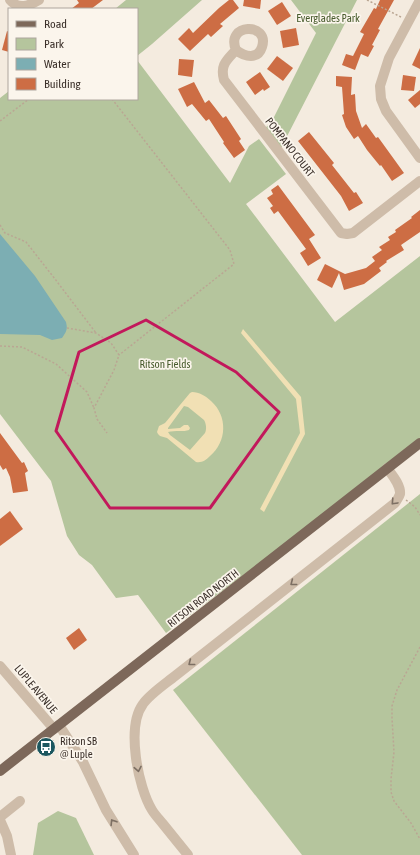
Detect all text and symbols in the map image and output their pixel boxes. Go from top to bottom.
legend [8,8,138,100]
park label: Everglades Park [296,12,360,24]
text: Road [44,17,67,31]
text: Park [44,37,65,51]
text: Water [44,57,71,71]
text: Building [44,77,82,91]
street label: POMPANO COURT [263,115,317,179]
park label: Ritson Fields [140,358,191,370]
one-way arrow [392,497,399,505]
street label: RITSON ROAD NORTH [165,567,241,629]
one-way arrow [290,578,297,585]
one-way arrow [188,658,195,665]
street label: LUPLE AVENUE [12,662,60,716]
place label: Ritson SB @ Luple [60,735,98,760]
bus stop icon: Ritson SB @ Luple [35,736,57,758]
one-way arrow [134,766,142,772]
one-way arrow [111,819,118,826]

